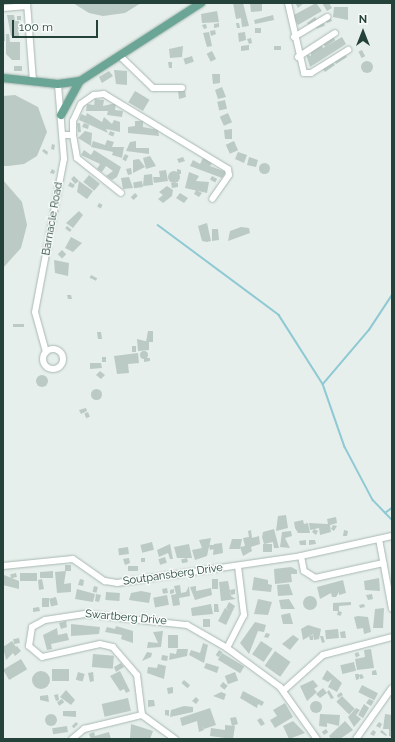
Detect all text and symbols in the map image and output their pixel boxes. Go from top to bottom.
scale bar [14,12,100,38]
north arrow [343,12,383,52]
text: N [359,13,367,26]
text: 100 m [19,20,53,34]
street label: Barnacle Road [40,181,66,257]
street label: Soutpansberg Drive [122,561,224,589]
street label: Swartberg Drive [85,608,167,628]

